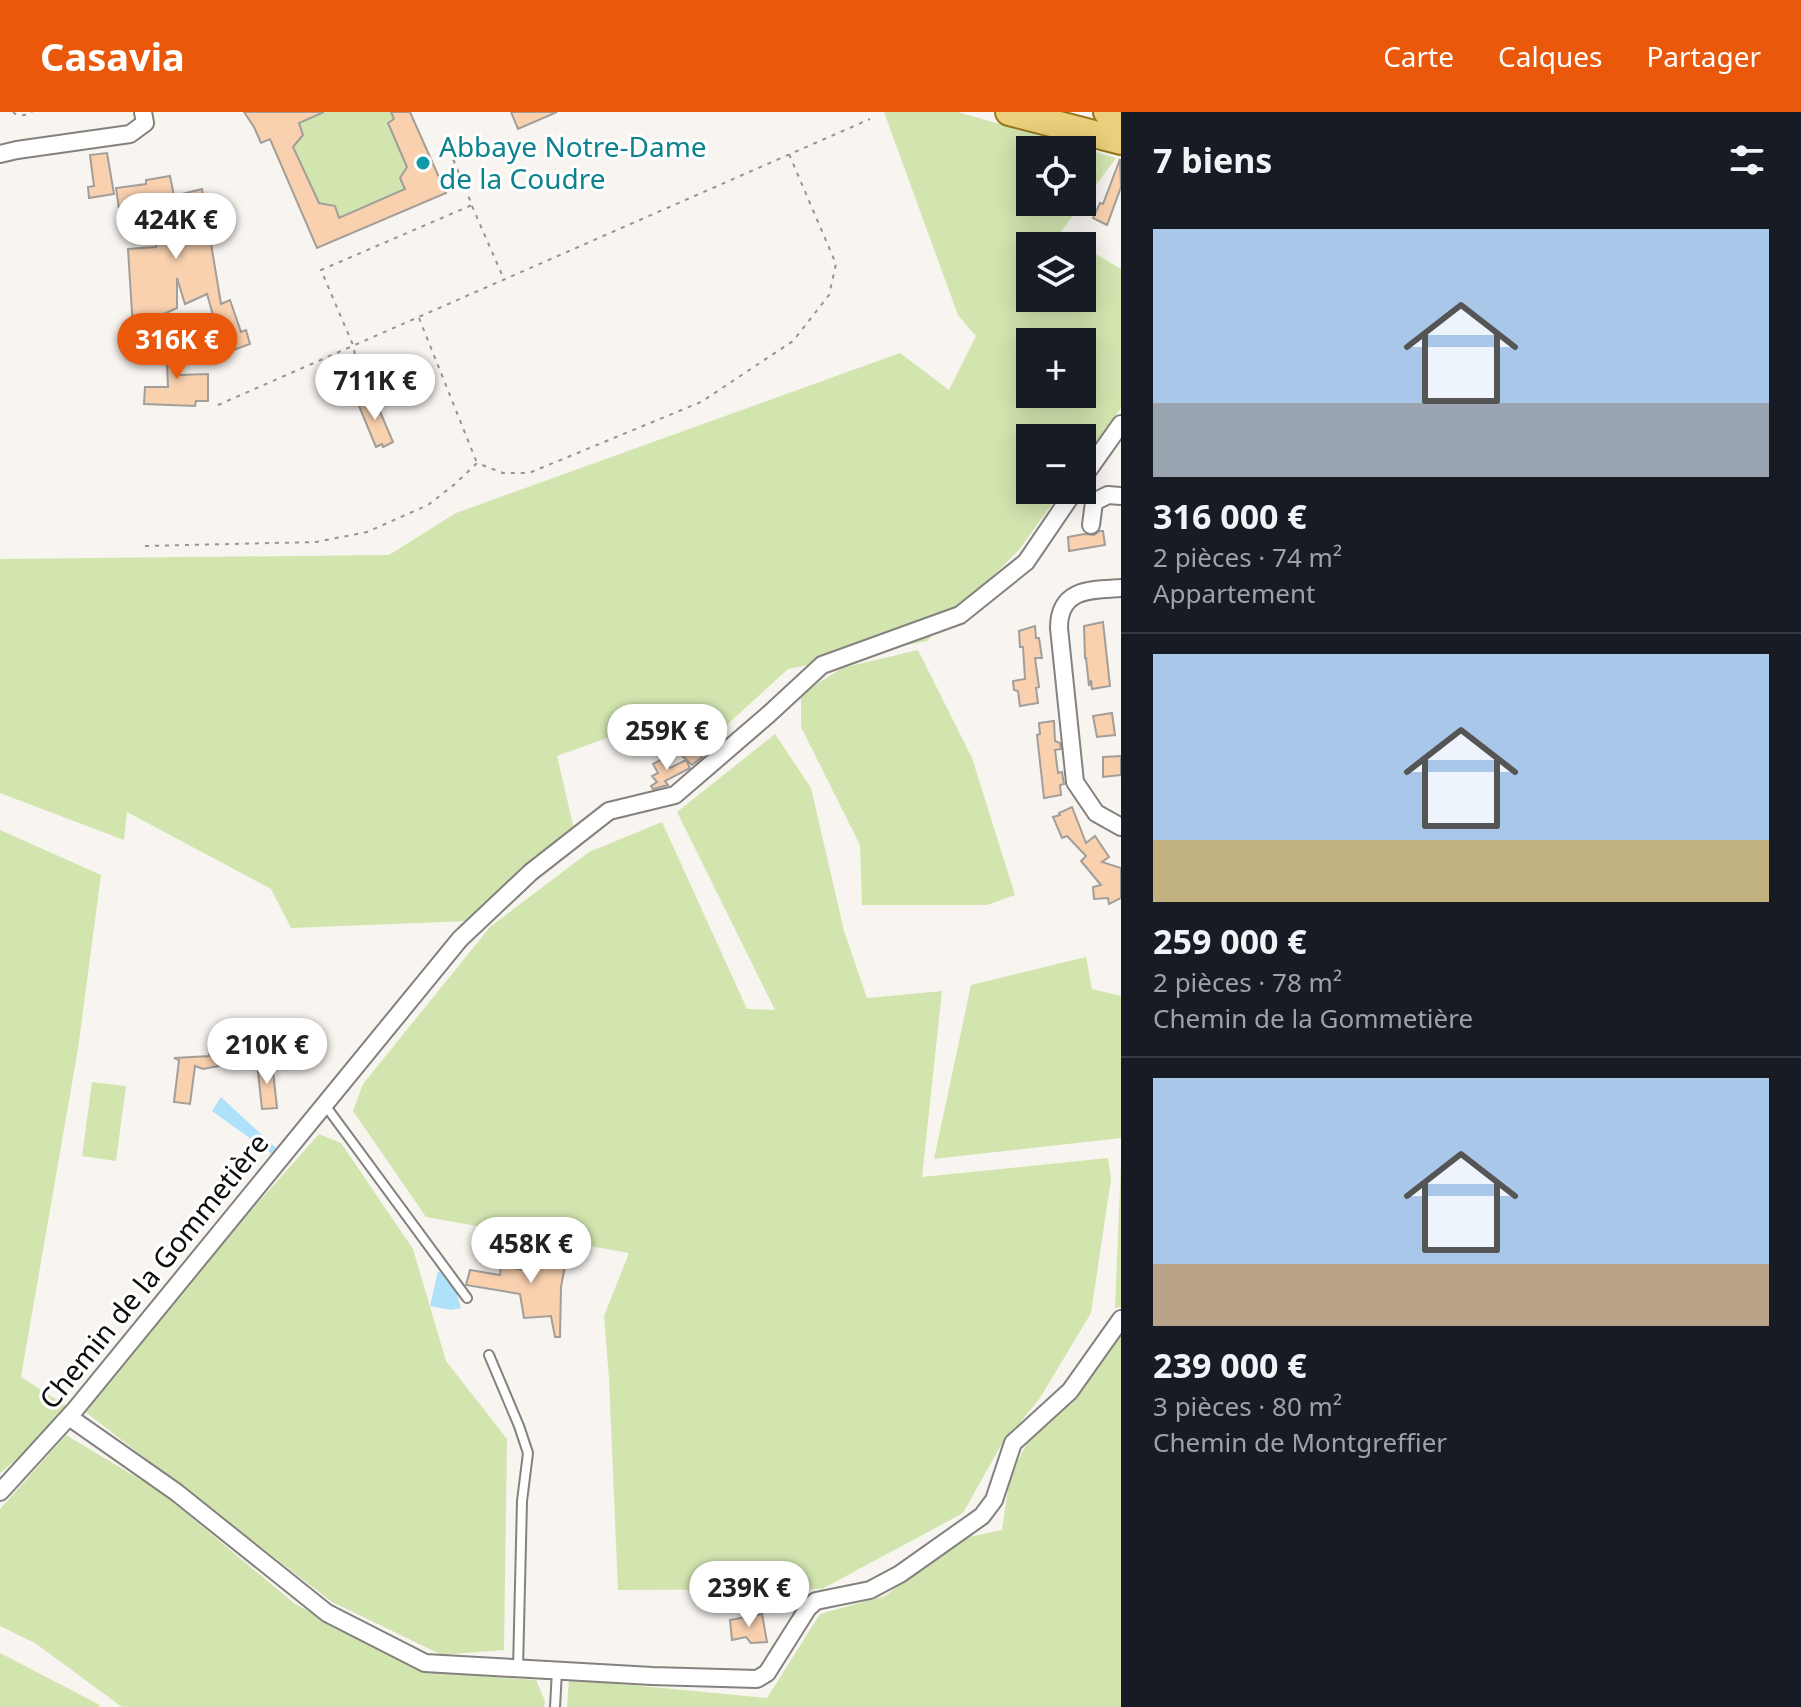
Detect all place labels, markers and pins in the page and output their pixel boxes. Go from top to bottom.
place label: Abbaye Notre-Dame de la Coudre [439,127,707,197]
marker: Abbaye Notre-Dame de la Coudre [414,154,432,172]
pin: 424K € [111,193,241,261]
pin: 316K € [112,313,242,381]
pin: 711K € [310,354,440,422]
pin: 259K € [602,704,732,772]
pin: 210K € [202,1018,332,1086]
pin: 458K € [466,1217,596,1285]
pin: 239K € [684,1561,814,1629]

